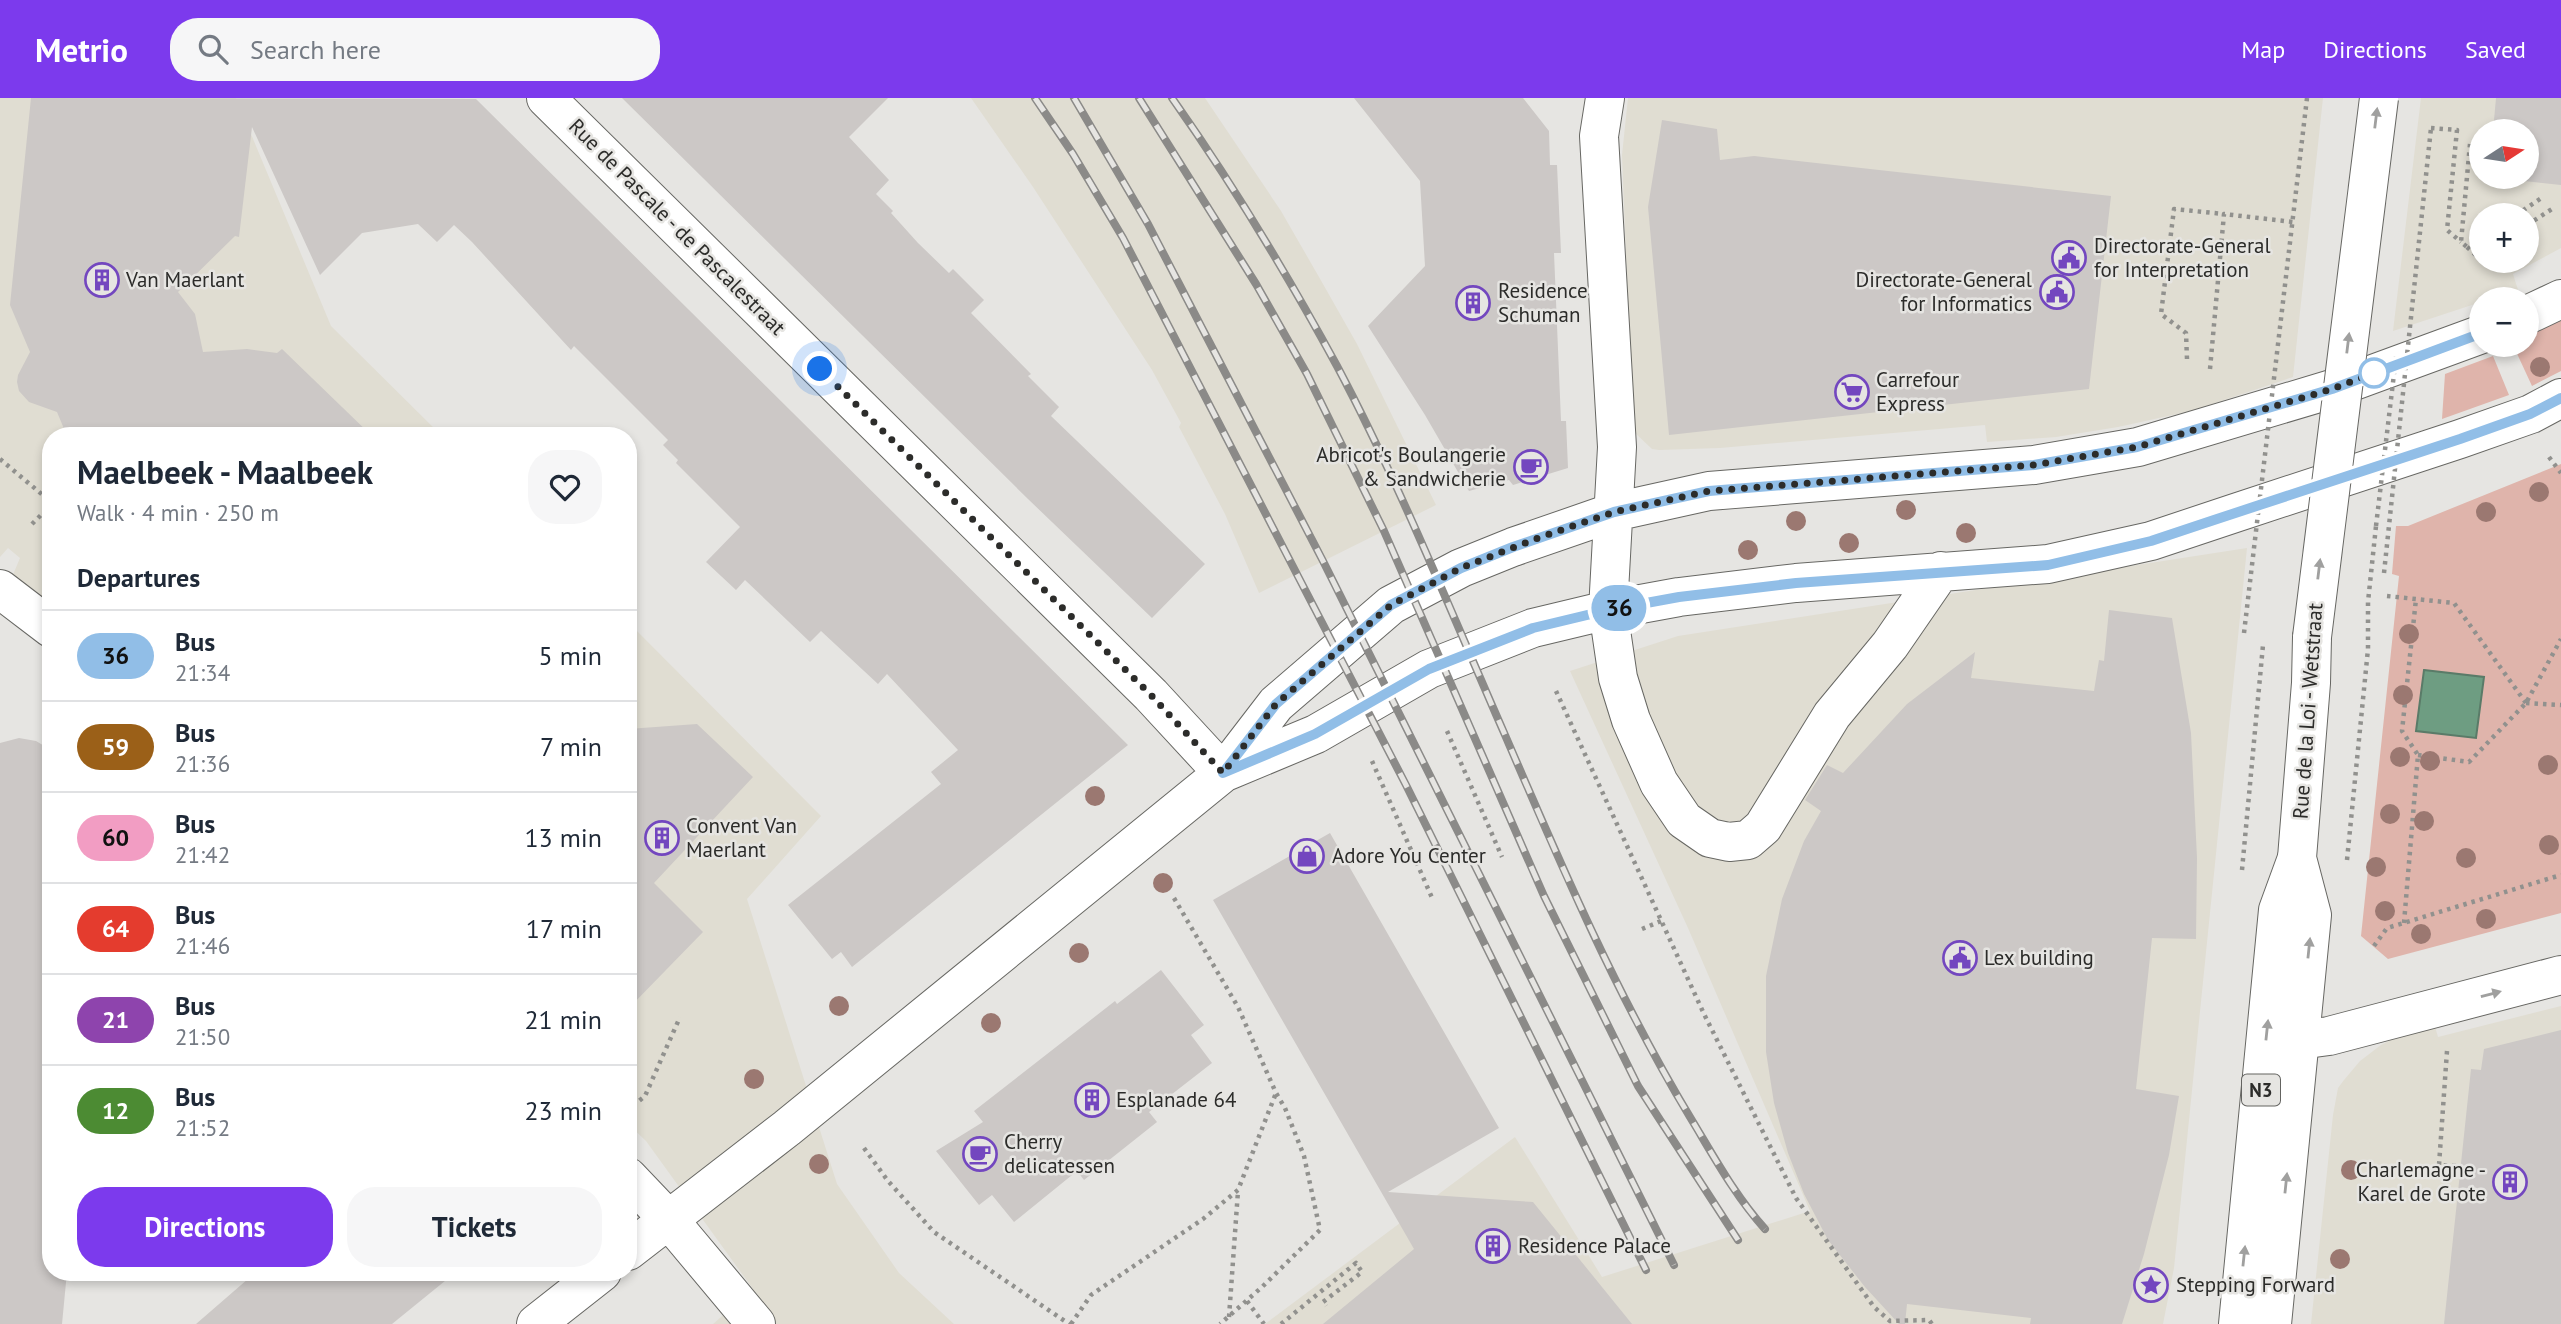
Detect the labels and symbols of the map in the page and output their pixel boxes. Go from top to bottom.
one-way arrow [2371,106,2382,128]
street label: Rue de Pascale - de Pascalestraat [563,113,791,341]
north arrow [2469,119,2539,189]
place label: Directorate-General for Interpretation [2094,232,2271,283]
public building icon: Directorate-General for Interpretation [2050,239,2088,277]
building icon: Van Maerlant [83,261,121,299]
place label: Van Maerlant [125,266,244,293]
place label: Directorate-General for Informatics [1855,266,2032,317]
public building icon: Directorate-General for Informatics [2038,273,2076,311]
place label: Residence Schuman [1498,277,1588,328]
building icon: Residence Schuman [1454,284,1492,322]
one-way arrow [2342,332,2353,354]
your location [802,351,837,386]
unlabelled marker [2359,358,2389,388]
place label: Carrefour Express [1876,366,1959,417]
supermarket icon: Carrefour Express [1833,373,1871,411]
place label: Abricot's Boulangerie & Sandwicherie [1316,441,1506,492]
cafe icon: Abricot's Boulangerie & Sandwicherie [1512,448,1550,486]
one-way arrow [2314,558,2325,580]
line badge: 36 [1588,585,1650,631]
street label: Rue de la Loi - Wetstraat [2286,602,2329,820]
place label: Convent Van Maerlant [686,812,797,863]
building icon: Convent Van Maerlant [643,819,681,857]
shop icon: Adore You Center [1288,837,1326,875]
place label: Adore You Center [1332,842,1486,869]
one-way arrow [2303,937,2314,959]
public building icon: Lex building [1941,939,1979,977]
place label: Lex building [1984,944,2094,971]
one-way arrow [2481,988,2502,998]
one-way arrow [2261,1018,2272,1040]
road number: N3 [2242,1074,2280,1106]
building icon: Esplanade 64 [1073,1081,1111,1119]
place label: Esplanade 64 [1116,1086,1236,1113]
place label: Cherry delicatessen [1004,1128,1115,1179]
cafe icon: Cherry delicatessen [961,1135,999,1173]
place label: Charlemagne - Karel de Grote [2356,1156,2486,1207]
building icon: Charlemagne - Karel de Grote [2491,1163,2529,1201]
one-way arrow [2280,1172,2291,1194]
building icon: Residence Palace [1474,1227,1512,1265]
place label: Residence Palace [1518,1232,1671,1259]
one-way arrow [2239,1245,2250,1267]
place icon: Stepping Forward [2132,1266,2170,1304]
place label: Stepping Forward [2176,1271,2335,1298]

